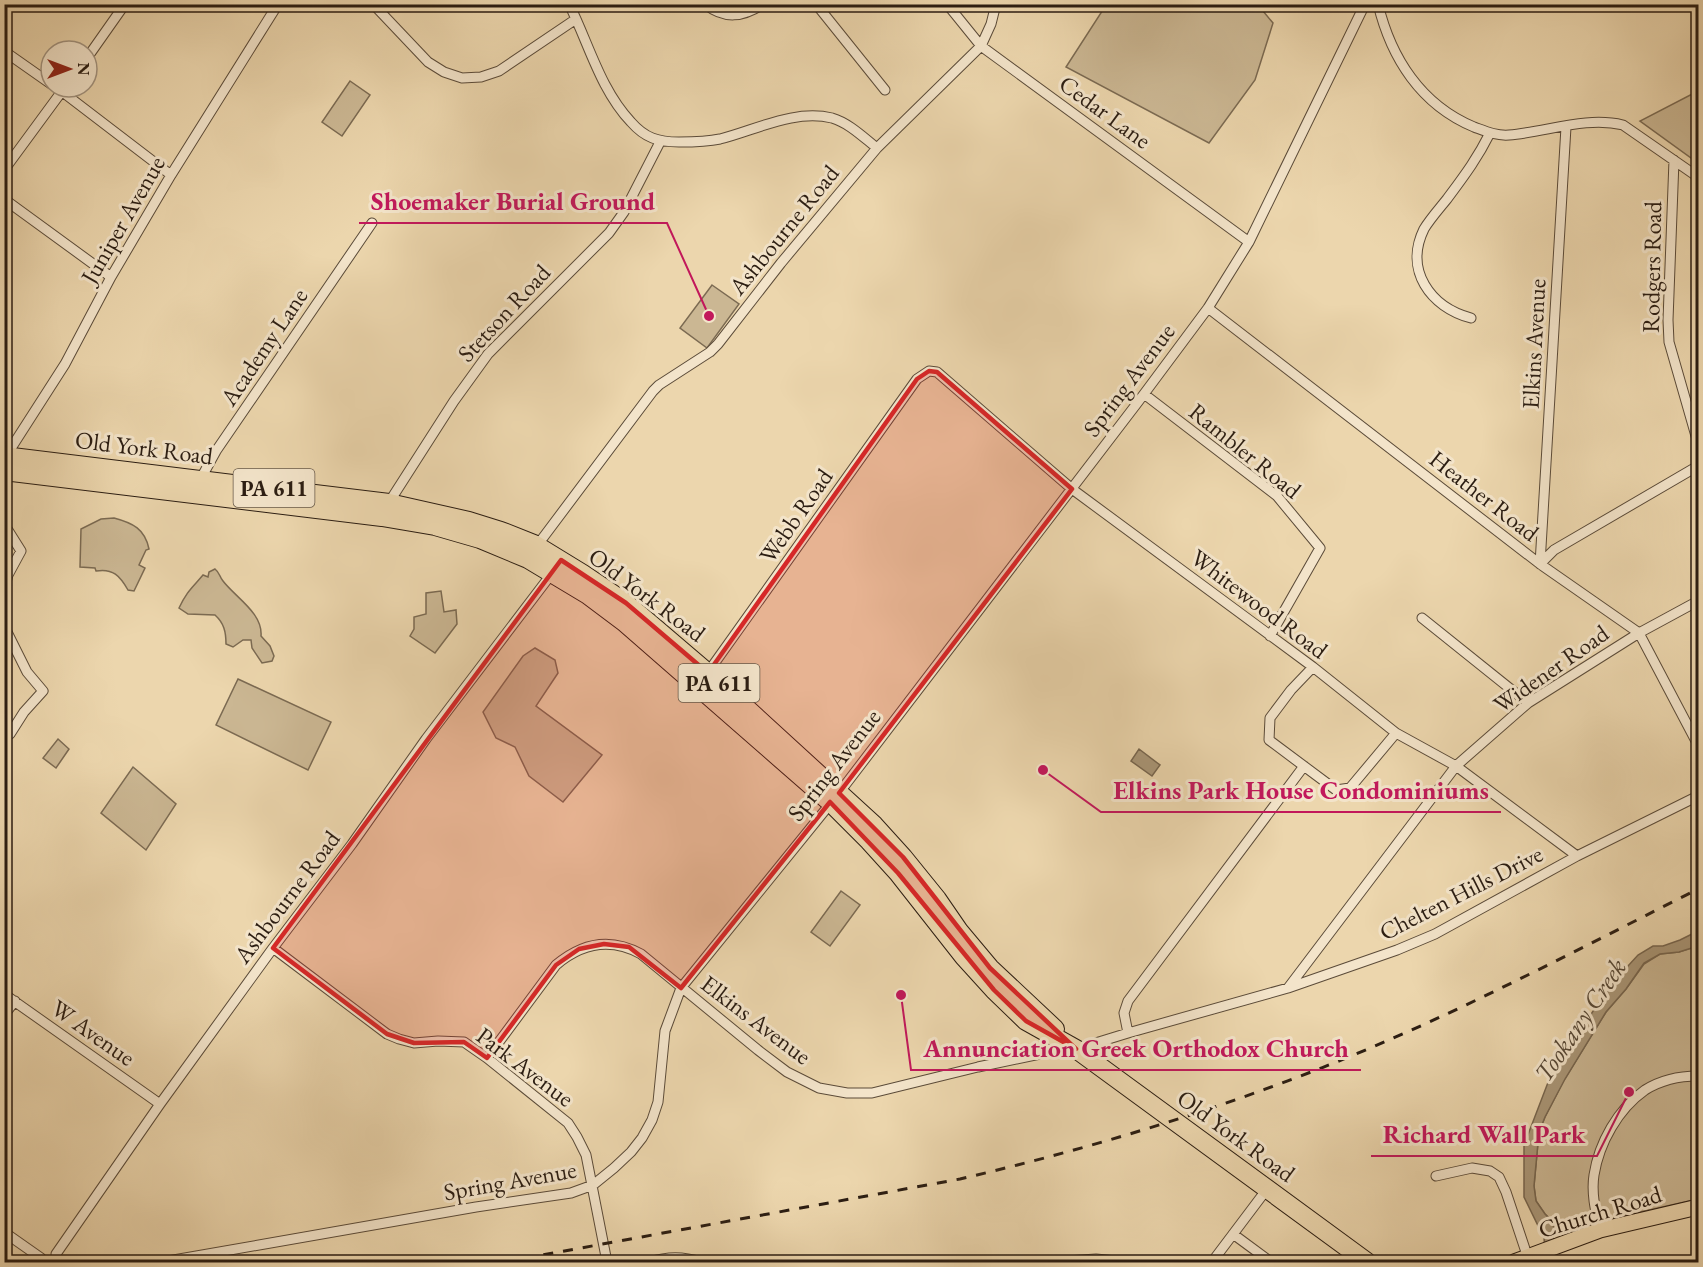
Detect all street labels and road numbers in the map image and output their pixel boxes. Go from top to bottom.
street label: Cedar Lane [1053,68,1157,155]
street label: Juniper Avenue [72,150,172,291]
street label: Ashbourne Road [721,158,846,302]
street label: Rodgers Road [1635,200,1668,333]
street label: Stetson Road [450,257,557,368]
street label: Elkins Avenue [1515,278,1552,410]
street label: Academy Lane [212,282,314,412]
street label: Spring Avenue [1076,317,1181,443]
street label: Rambler Road [1183,396,1308,506]
street label: Old York Road [73,424,216,471]
street label: Heather Road [1423,443,1546,549]
street label: Webb Road [752,462,840,569]
road number: PA 611 [234,469,314,507]
street label: Old York Road [583,540,713,649]
street label: Whitewood Road [1185,542,1335,666]
street label: Widener Road [1487,617,1615,720]
road number: PA 611 [678,664,760,702]
street label: Spring Avenue [780,702,887,827]
street label: Ashbourne Road [226,823,347,970]
street label: Chelten Hills Drive [1374,838,1548,947]
street label: Elkins Avenue [695,968,818,1071]
street label: W Avenue [45,992,141,1073]
street label: Park Avenue [470,1020,580,1113]
street label: Old York Road [1171,1082,1302,1189]
street label: Spring Avenue [441,1154,579,1207]
street label: Church Road [1534,1178,1666,1245]

